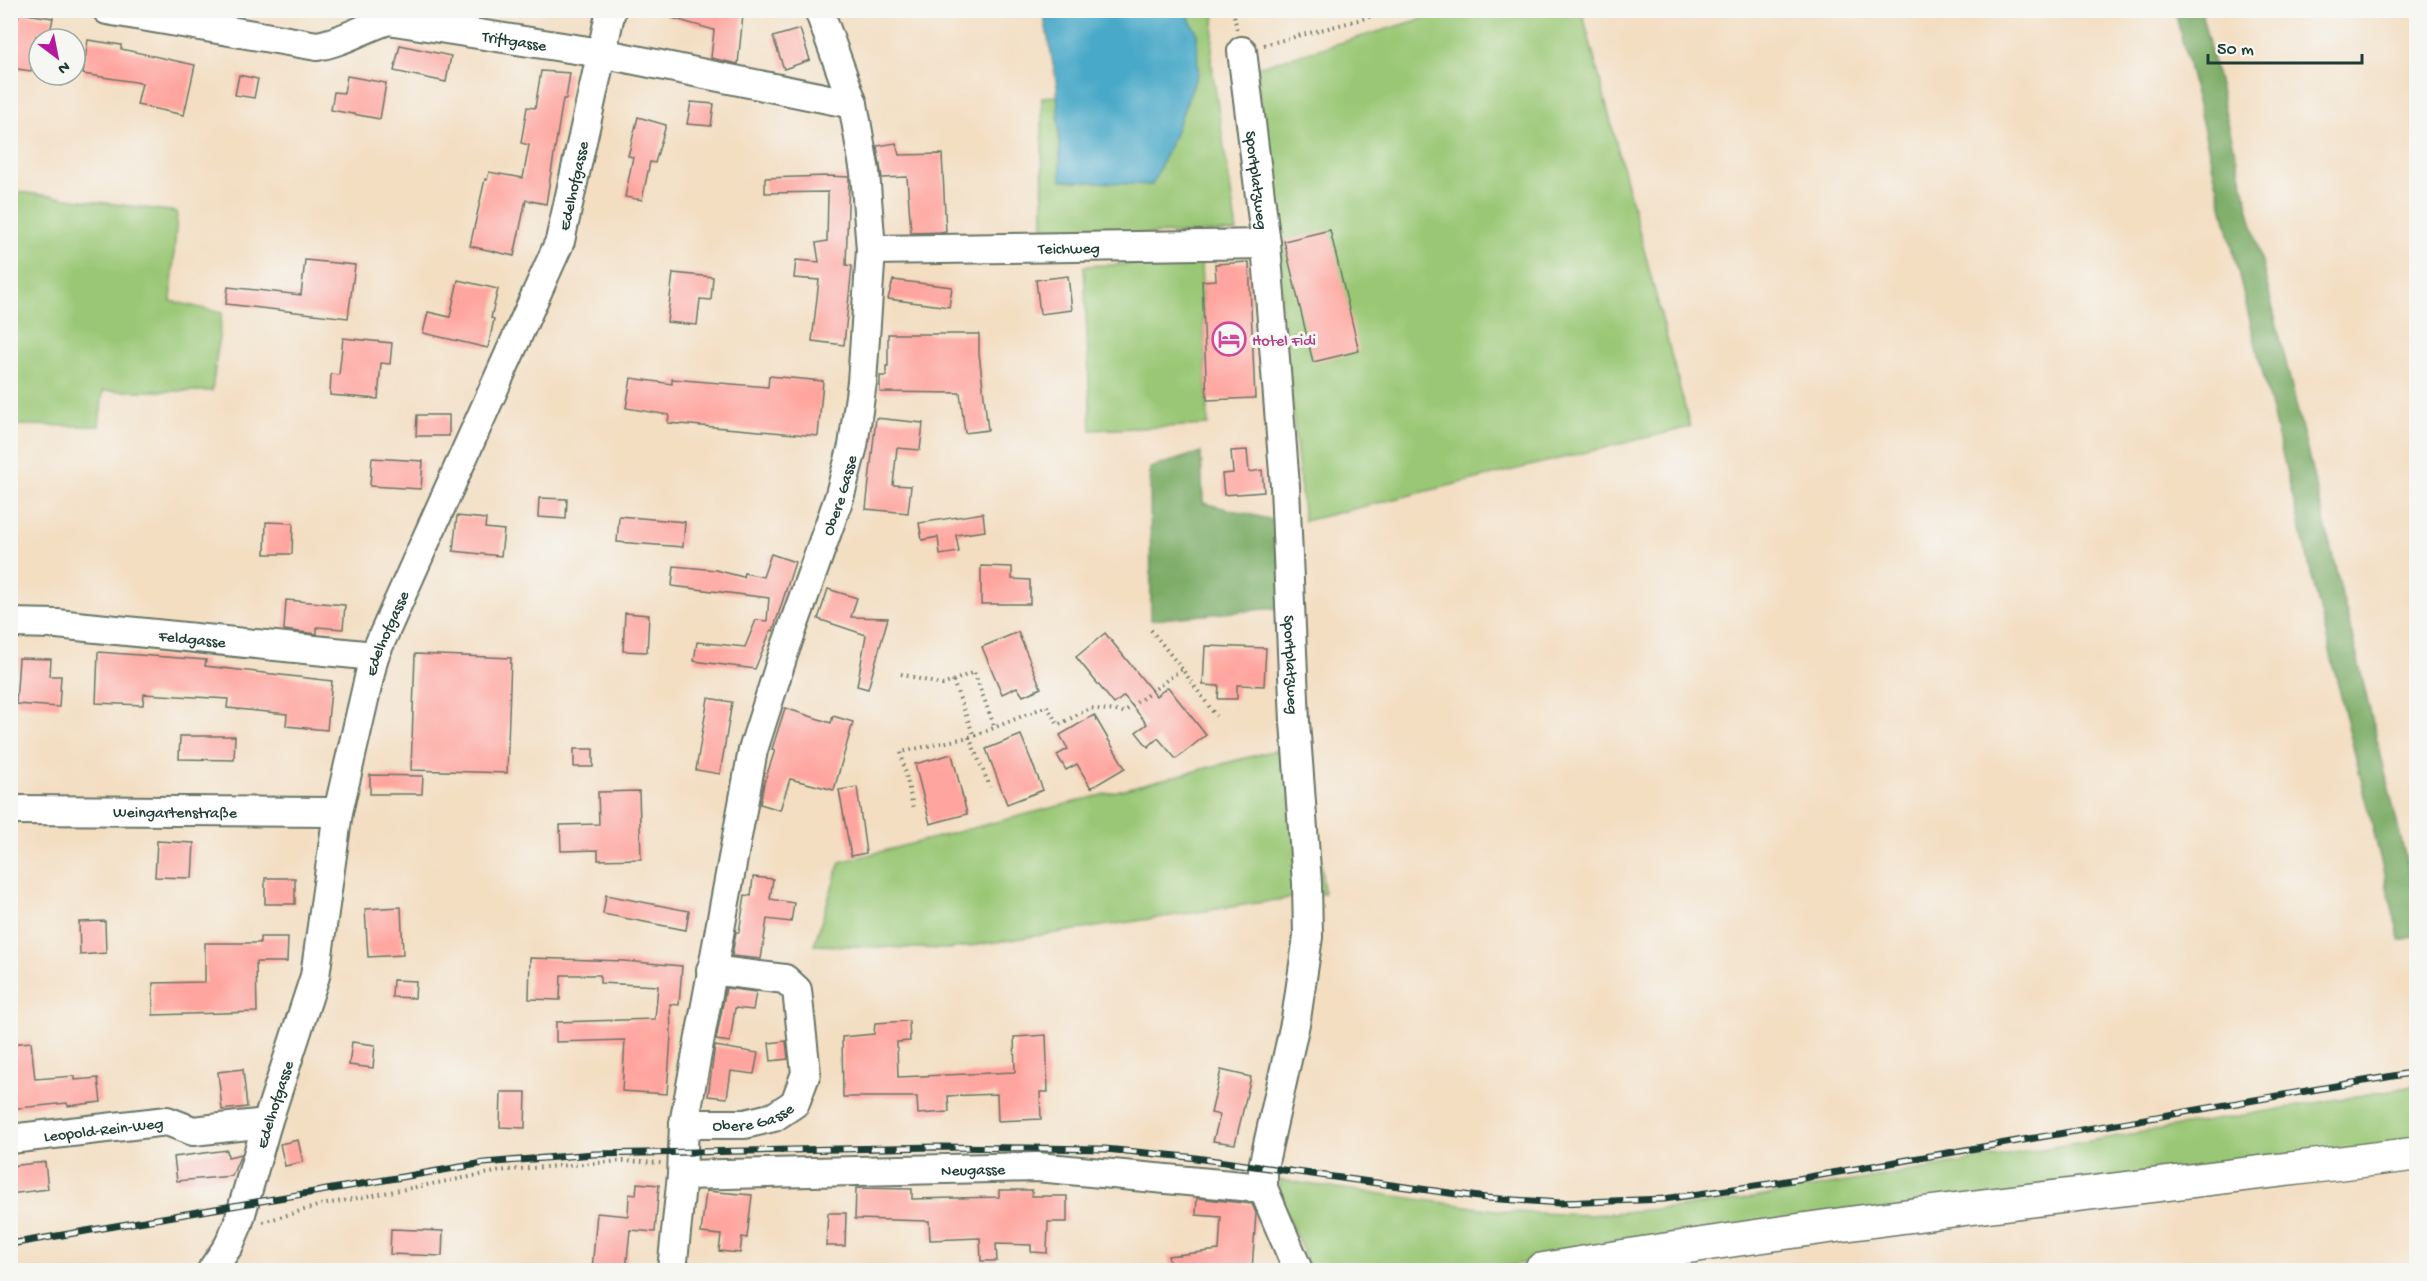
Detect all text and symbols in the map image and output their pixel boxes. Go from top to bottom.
north arrow [27,27,87,87]
scale bar [2208,27,2362,65]
street label: Triftgasse [480,29,548,58]
text: 50 m [2217,40,2254,61]
text: N [53,56,73,78]
street label: Sportplatzweg [1239,130,1270,231]
street label: Edelhofgasse [557,139,595,233]
street label: Teichweg [1037,241,1100,260]
hotel icon: Hotel Fidi [1211,321,1247,357]
place label: Hotel Fidi [1252,333,1316,352]
street label: Obere Gasse [820,453,863,539]
street label: Edelhofgasse [364,588,415,678]
street label: Sportplatzweg [1277,615,1301,715]
street label: Feldgasse [156,628,227,654]
street label: Weingartenstraße [113,805,238,824]
street label: Edelhofgasse [254,1058,300,1151]
street label: Obere Gasse [712,1100,799,1137]
street label: Leopold-Rein-Weg [43,1115,165,1148]
street label: Neugasse [941,1162,1006,1182]

